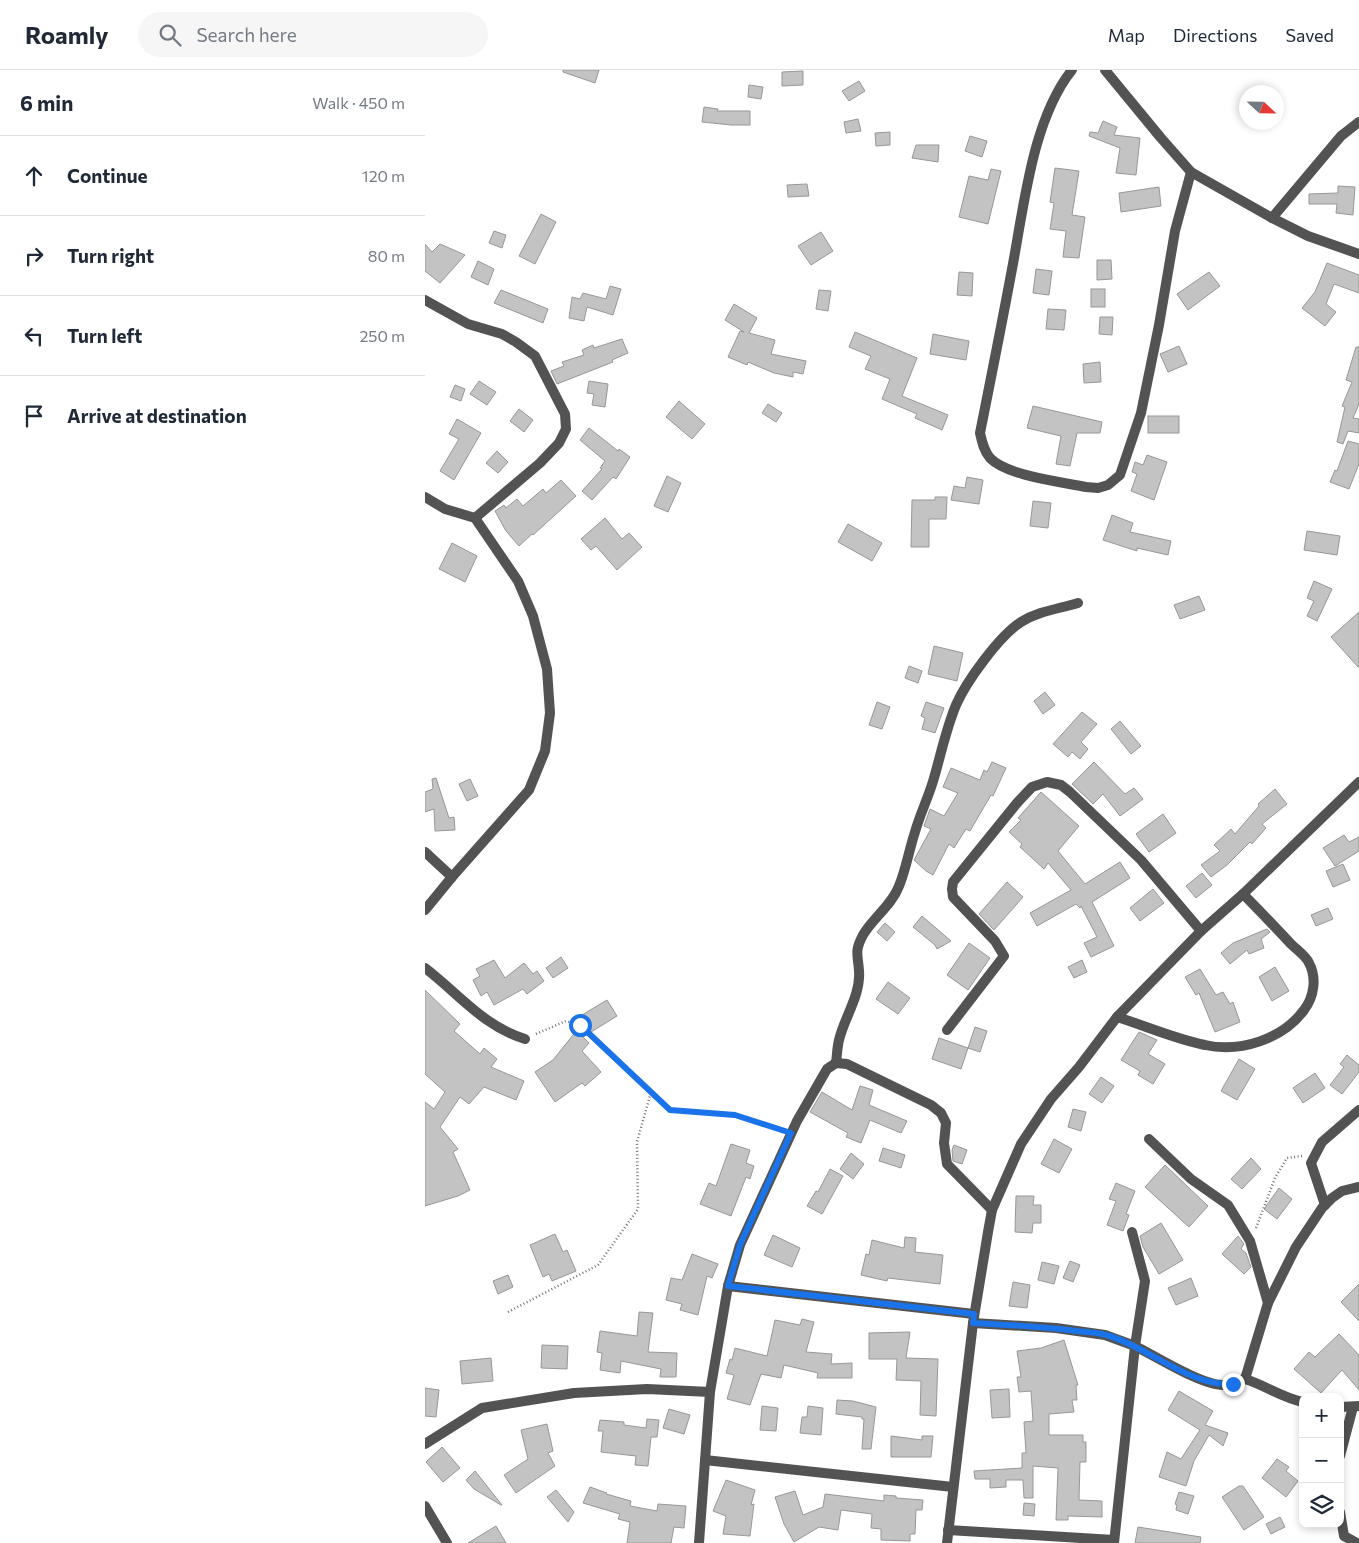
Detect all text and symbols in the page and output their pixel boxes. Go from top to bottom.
search box [138,12,488,57]
text: Roamly [25,20,108,49]
icon: search [156,21,184,49]
text: Search here [196,23,297,46]
text: Map [1108,24,1145,46]
text: Directions [1173,24,1257,46]
text: Saved [1285,24,1334,46]
north arrow [1239,85,1284,130]
text: 6 min [20,90,73,115]
text: Walk · 450 m [312,93,405,112]
icon: ahead [20,162,48,190]
text: Continue [67,164,147,187]
text: 120 m [362,166,405,185]
icon: right [20,242,48,270]
text: Turn right [67,244,154,267]
text: 80 m [368,246,405,265]
icon: left [20,322,48,350]
text: Turn left [67,324,142,347]
text: 250 m [359,326,405,345]
icon: arrive [20,402,48,430]
text: Arrive at destination [67,404,247,427]
route start [569,1014,592,1037]
route end [1222,1373,1245,1396]
map controls [1299,1393,1344,1528]
button: + [1299,1393,1344,1438]
button: − [1299,1438,1344,1483]
button: layers [1299,1483,1344,1528]

